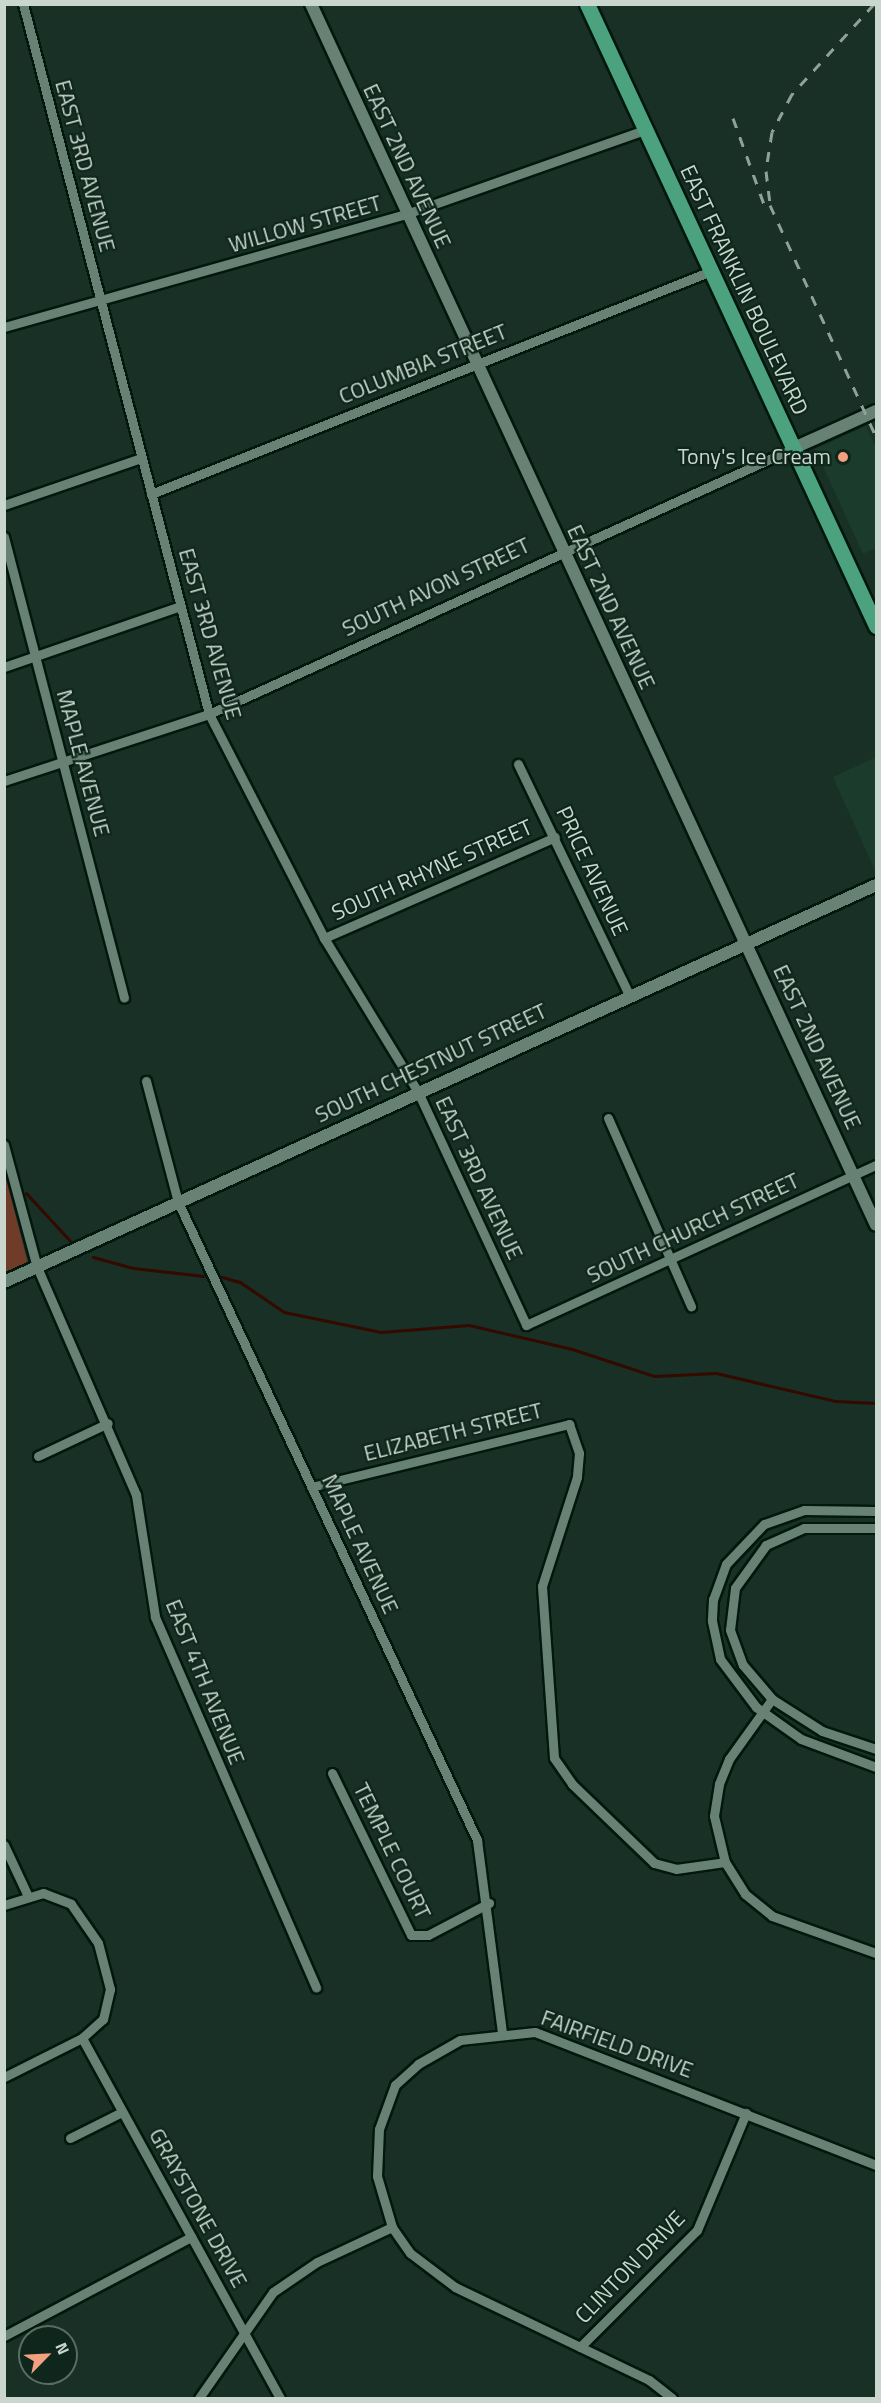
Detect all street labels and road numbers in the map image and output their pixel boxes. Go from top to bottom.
street label: EAST 3RD AVENUE [49,77,121,255]
street label: EAST 2ND AVENUE [357,80,457,252]
street label: EAST FRANKLIN BOULEVARD [674,161,814,419]
street label: WILLOW STREET [226,190,384,258]
street label: COLUMBIA STREET [335,318,511,410]
street label: EAST 2ND AVENUE [561,521,661,693]
street label: SOUTH AVON STREET [338,532,534,642]
street label: EAST 3RD AVENUE [173,545,247,723]
street label: MAPLE AVENUE [51,687,115,839]
street label: PRICE AVENUE [551,802,633,940]
street label: SOUTH RHYNE STREET [328,814,536,926]
street label: EAST 2ND AVENUE [767,961,867,1133]
street label: SOUTH CHESTNUT STREET [311,998,551,1128]
street label: EAST 3RD AVENUE [430,1092,528,1264]
street label: SOUTH CHURCH STREET [583,1167,803,1289]
street label: ELIZABETH STREET [361,1397,545,1467]
street label: MAPLE AVENUE [316,1470,404,1618]
street label: EAST 4TH AVENUE [160,1596,250,1768]
street label: TEMPLE COURT [348,1779,436,1923]
street label: FAIRFIELD DRIVE [537,2004,697,2084]
street label: GRAYSTONE DRIVE [143,2124,253,2292]
street label: CLINTON DRIVE [570,2205,690,2329]

